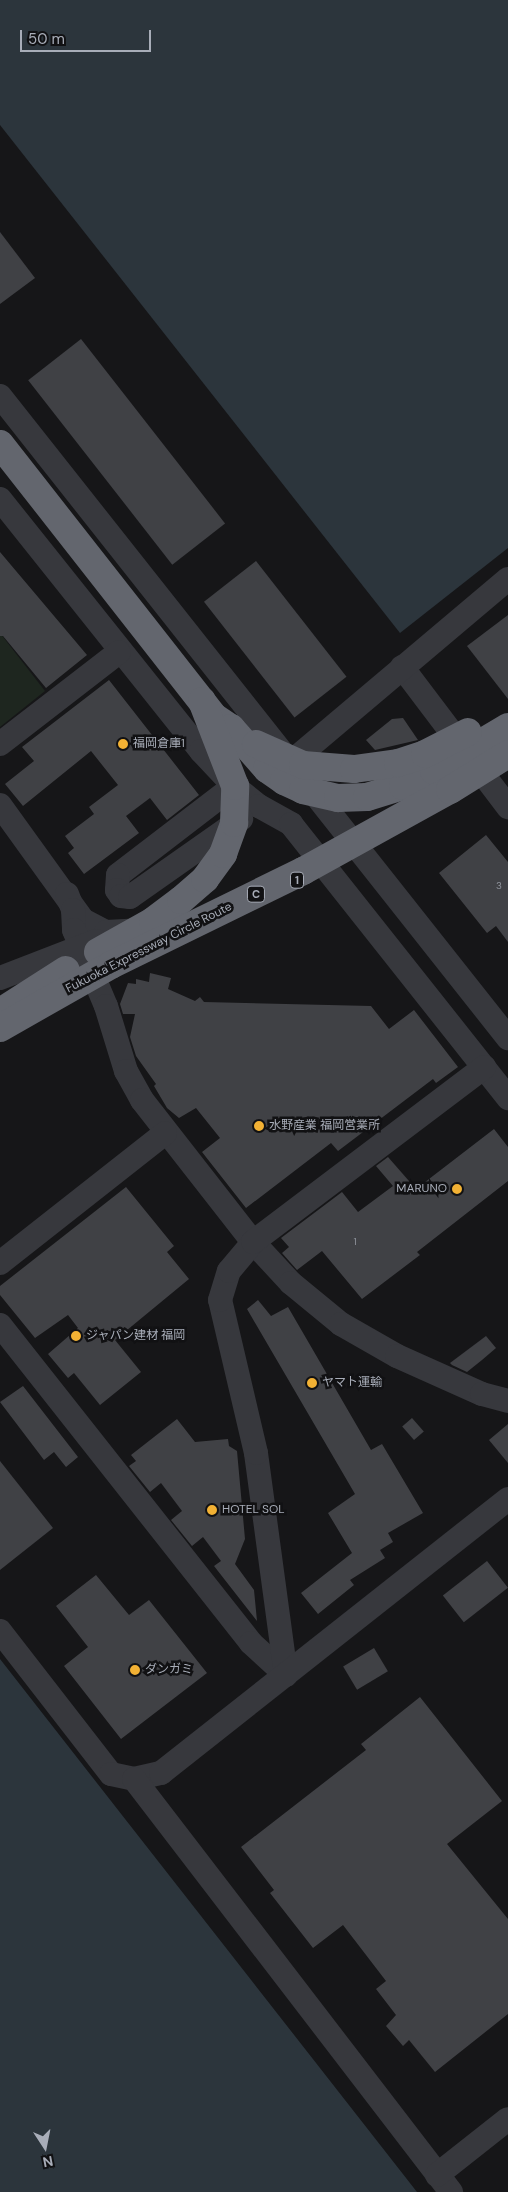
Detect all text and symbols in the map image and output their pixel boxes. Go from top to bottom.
scale bar [22,20,154,52]
text: 50 m [28,29,65,49]
place label: 福岡倉庫1 [133,737,185,751]
marker: 福岡倉庫1 [117,738,129,750]
road number: 1 [290,872,304,888]
house number: 3 [496,880,502,892]
road number: C [246,886,266,902]
street label: Fukuoka Expressway Circle Route [63,900,235,996]
place label: 水野産業 福岡営業所 [269,1119,380,1133]
marker: 水野産業 福岡営業所 [253,1120,265,1132]
place label: MARUNO [396,1182,447,1196]
marker: MARUNO [451,1183,463,1195]
house number: 1 [353,1236,357,1248]
place label: ジャパン建材 福岡 [86,1329,185,1343]
marker: ジャパン建材 福岡 [70,1330,82,1342]
place label: ヤマト運輸 [322,1376,382,1390]
marker: ヤマト運輸 [306,1377,318,1389]
place label: HOTEL SOL [222,1503,285,1517]
marker: HOTEL SOL [206,1504,218,1516]
place label: ダンガミ [145,1663,193,1677]
marker: ダンガミ [129,1664,141,1676]
north arrow [20,2122,70,2172]
text: N [41,2152,55,2172]

